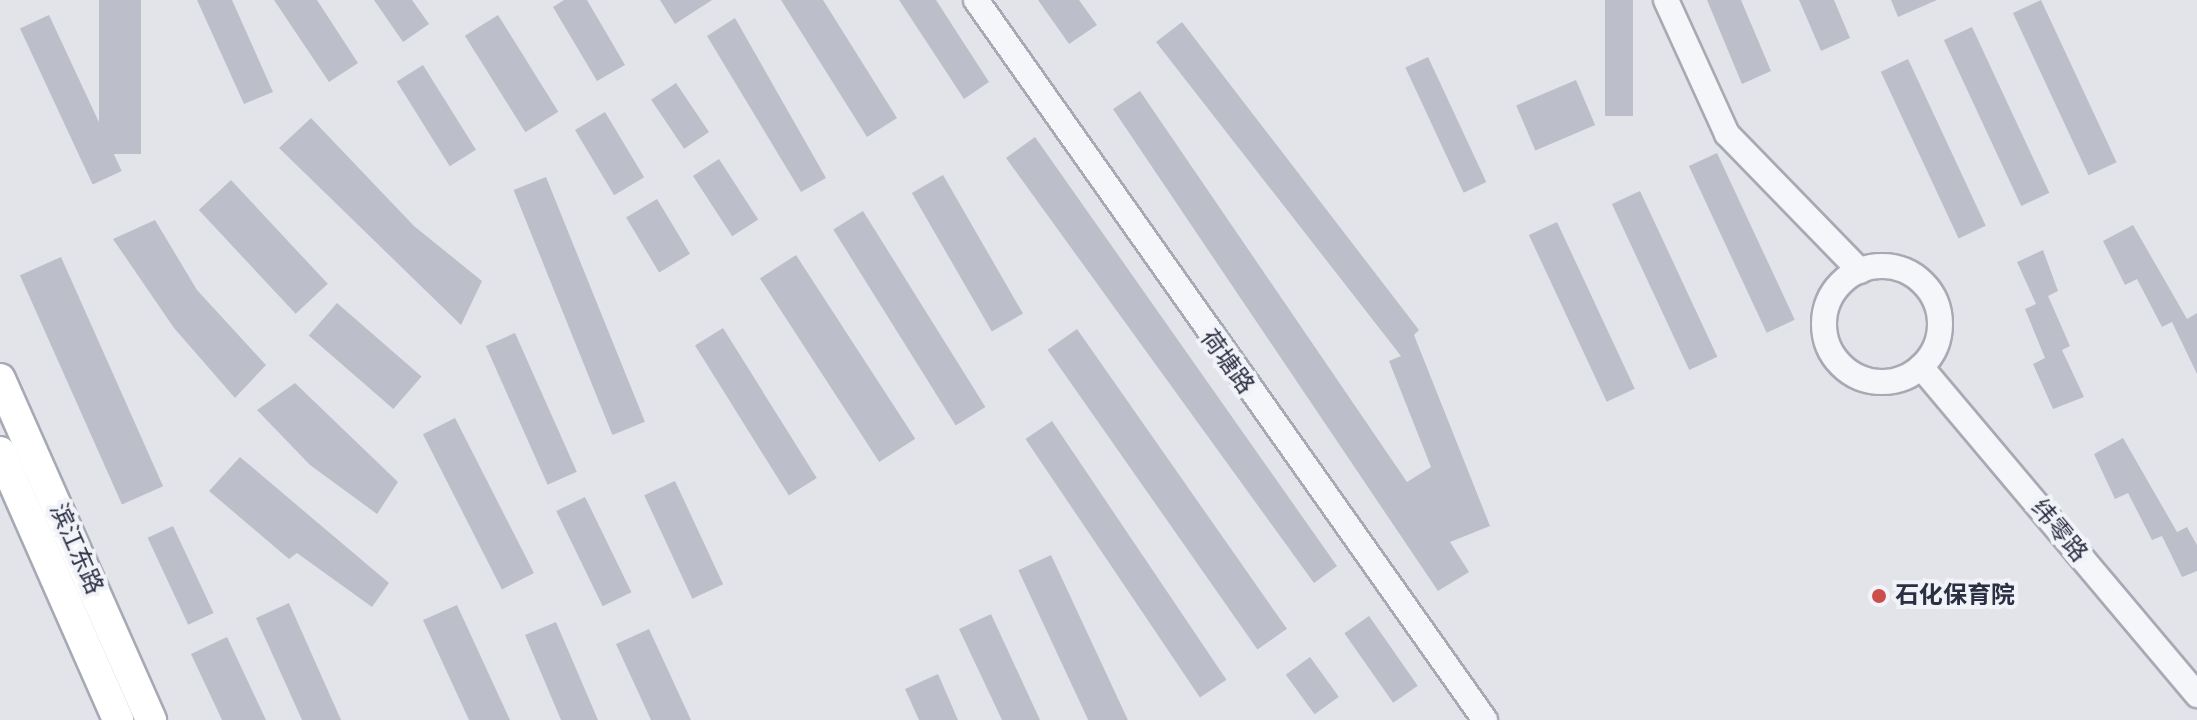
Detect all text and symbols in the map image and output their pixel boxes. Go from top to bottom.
street label: 荷塘路 [1194,324,1260,400]
street label: 纬零路 [2025,494,2093,568]
street label: 滨江东路 [43,499,109,599]
place label: 石化保育院 [1895,582,2015,610]
marker: 石化保育院 [1870,587,1888,605]

